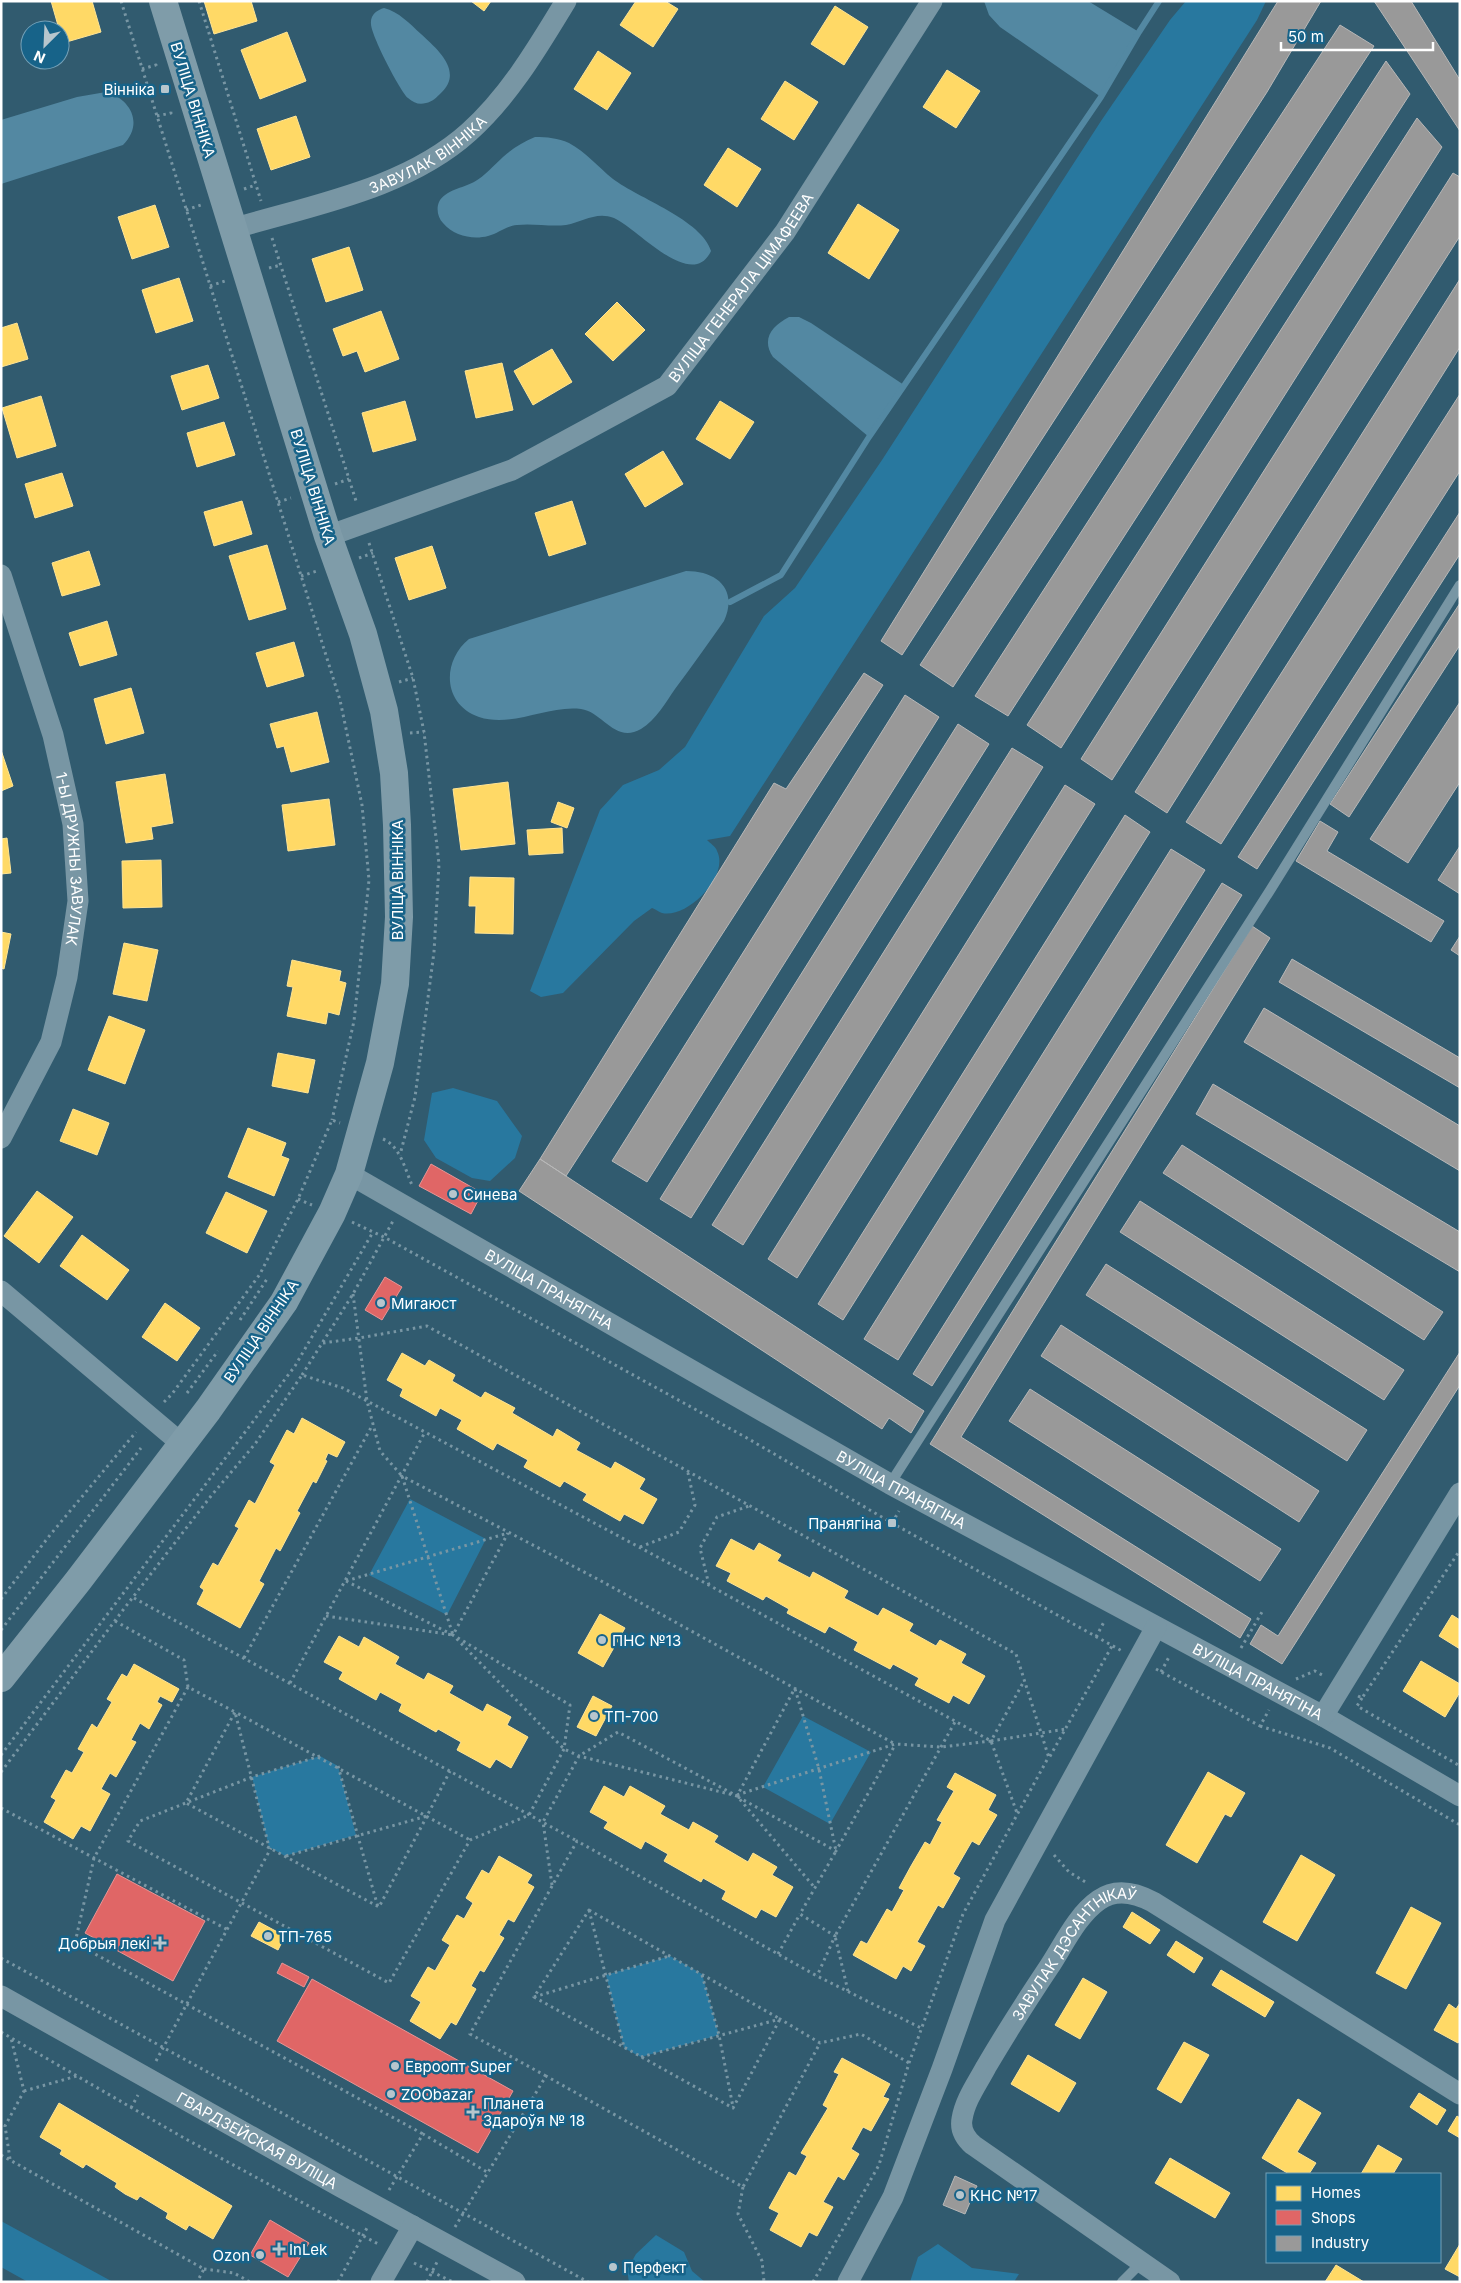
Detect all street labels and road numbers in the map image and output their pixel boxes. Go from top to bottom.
street label: ВУЛІЦА ВІННІКА [166,40,220,160]
street label: ЗАВУЛАК ВІННІКА [366,111,490,197]
street label: ВУЛІЦА ГЕНЕРАЛА ЦІМАФЕЕВА [664,189,817,386]
street label: ВУЛІЦА ВІННІКА [286,427,340,547]
street label: 1-Ы ДРУЖНЫ ЗАВУЛАК [52,770,88,947]
street label: ВУЛІЦА ВІННІКА [388,820,407,940]
street label: ВУЛІЦА ПРАНЯГІНА [482,1245,617,1333]
street label: ВУЛІЦА ВІННІКА [219,1276,303,1386]
street label: ВУЛІЦА ПРАНЯГІНА [833,1446,969,1532]
street label: ВУЛІЦА ПРАНЯГІНА [1190,1639,1326,1724]
street label: ЗАВУЛАК ДЭСАНТНІКАЎ [1007,1883,1139,2024]
street label: ГВАРДЗЕЙСКАЯ ВУЛІЦА [174,2087,341,2193]

